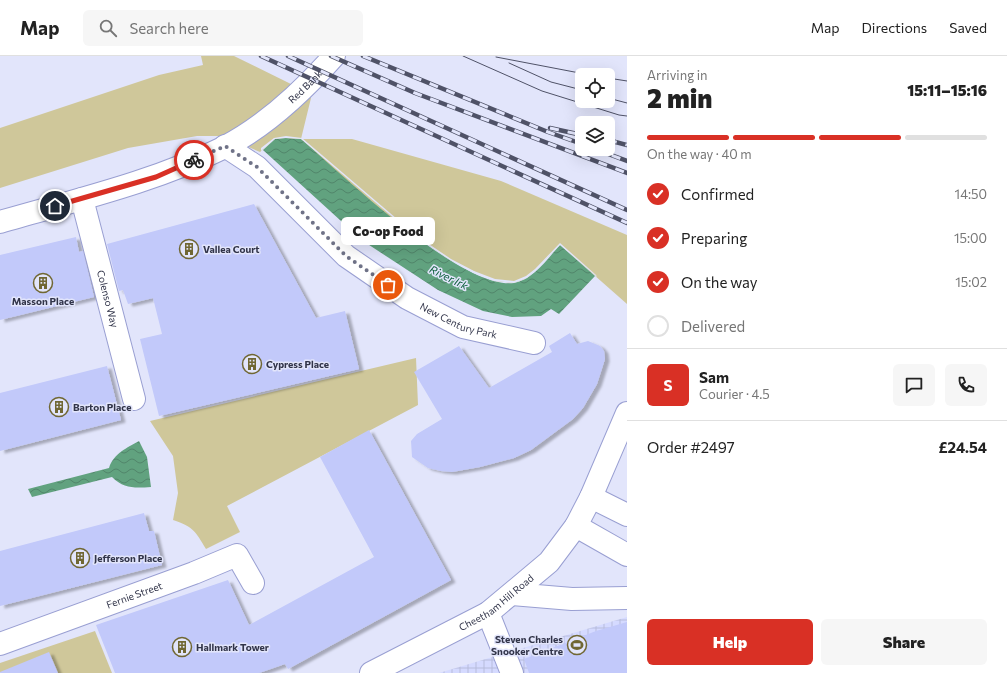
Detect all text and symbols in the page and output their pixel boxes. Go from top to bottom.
search box [83,10,363,46]
text: Map [20,16,59,39]
icon: search [97,17,119,39]
text: Search here [129,19,209,37]
text: Map [811,19,840,36]
text: Directions [862,19,927,36]
text: Saved [949,19,987,36]
street label: Red Bank [286,67,325,106]
text: Arriving in [647,67,707,83]
map controls [575,68,615,156]
button: locate [575,68,615,108]
text: 15:11–15:16 [907,81,987,99]
text: 2 min [647,82,712,113]
button: layers [575,116,615,156]
courier [174,140,214,180]
text: On the way · 40 m [647,146,752,162]
icon: bike [183,149,205,171]
icon: check [647,183,669,205]
text: Confirmed [681,185,754,203]
text: 14:50 [955,186,987,202]
pin [38,189,72,223]
icon: home [44,195,66,217]
callout: Co-op Food [341,217,435,245]
text: Co-op Food [353,223,423,239]
icon: check [647,227,669,249]
text: Preparing [681,229,747,247]
text: 15:00 [954,230,987,246]
building icon: Vallea Court [178,238,200,260]
place label: Vallea Court [203,243,260,255]
water label: River Irk [428,262,471,292]
pin [371,268,405,302]
street label: Colenso Way [95,269,121,329]
icon: check [647,271,669,293]
building icon: Masson Place [32,272,54,294]
text: On the way [681,273,758,291]
icon: bag [377,274,399,296]
text: 15:02 [955,274,987,290]
place label: Masson Place [12,295,74,307]
street label: New Century Park [418,300,499,341]
text: Delivered [681,317,745,335]
building icon: Cypress Place [241,353,263,375]
place label: Cypress Place [266,358,329,370]
button: chat [893,364,935,406]
button: phone [945,364,987,406]
text: Sam [699,368,729,386]
text: S [663,376,673,394]
text: Courier · 4.5 [699,386,770,402]
building icon: Barton Place [48,396,70,418]
place label: Barton Place [73,401,131,413]
text: Order #2497 [647,438,735,456]
text: £24.54 [939,438,987,456]
building icon: Jefferson Place [69,547,91,569]
place label: Jefferson Place [94,552,162,564]
street label: Cheetham Hill Road [457,572,536,633]
street label: Fernie Street [105,579,164,611]
button: Help [647,619,813,665]
button: Share [821,619,987,665]
place label: Steven Charles Snooker Centre [491,633,563,657]
sports icon: Steven Charles Snooker Centre [566,634,588,656]
building icon: Hallmark Tower [171,636,193,658]
place label: Hallmark Tower [196,641,269,653]

